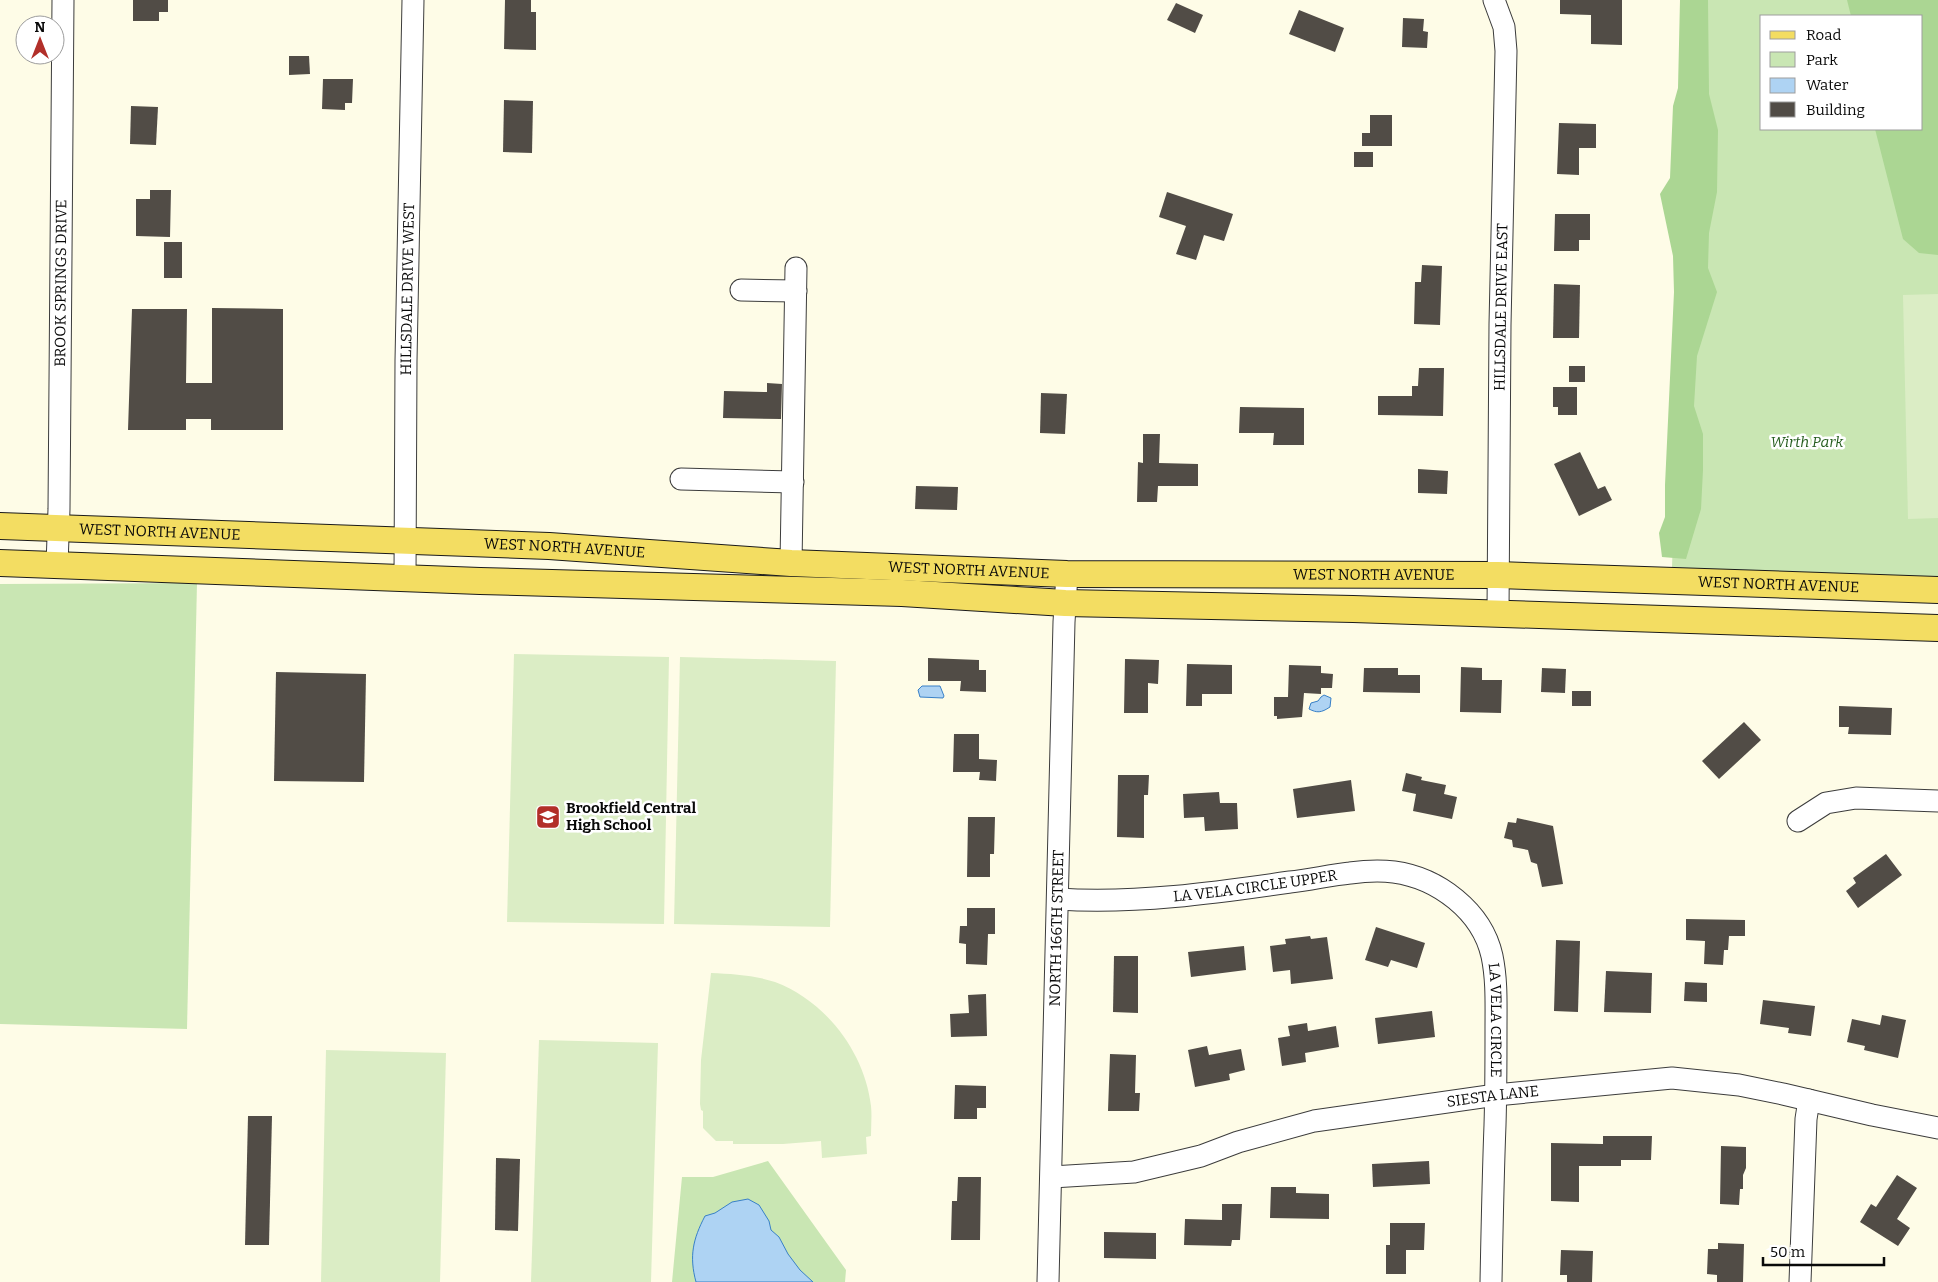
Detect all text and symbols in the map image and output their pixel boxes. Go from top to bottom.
north arrow [15,15,65,65]
legend [1760,15,1923,130]
text: N [35,19,46,36]
text: Road [1806,26,1841,44]
text: Park [1806,51,1838,69]
text: Water [1806,76,1849,94]
text: Building [1806,101,1865,119]
street label: BROOK SPRINGS DRIVE [51,199,70,367]
street label: HILLSDALE DRIVE WEST [397,202,418,375]
street label: HILLSDALE DRIVE EAST [1491,223,1511,391]
park label: Wirth Park [1771,433,1844,451]
street label: WEST NORTH AVENUE [79,520,241,544]
street label: WEST NORTH AVENUE [484,535,646,562]
street label: WEST NORTH AVENUE [888,558,1050,582]
street label: WEST NORTH AVENUE [1293,566,1455,584]
street label: WEST NORTH AVENUE [1698,573,1860,596]
place label: Brookfield Central High School [566,799,696,834]
school or university icon: Brookfield Central High School [535,804,561,830]
street label: NORTH 166TH STREET [1046,849,1067,1007]
street label: LA VELA CIRCLE UPPER [1172,866,1339,906]
street label: LA VELA CIRCLE [1484,962,1505,1078]
street label: SIESTA LANE [1446,1082,1540,1111]
scale bar [1763,1234,1884,1266]
text: 50 m [1770,1243,1806,1261]

